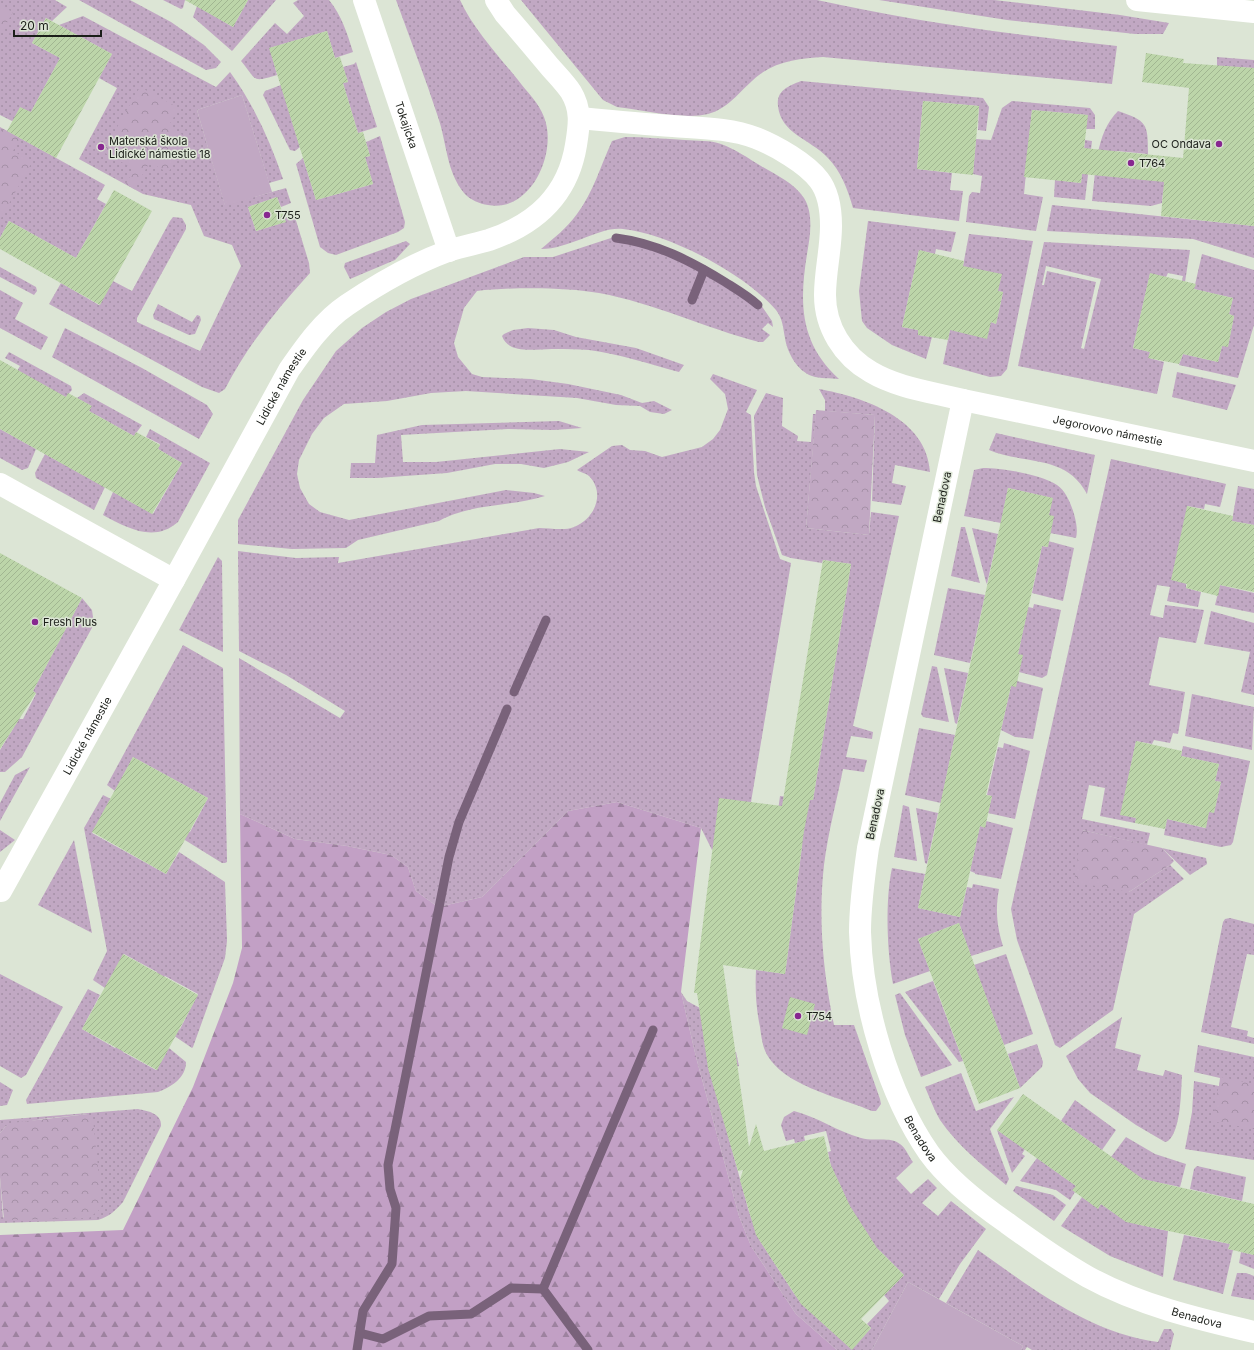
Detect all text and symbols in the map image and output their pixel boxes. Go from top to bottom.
scale bar [14,12,101,38]
text: 20 m [20,18,49,33]
street label: Tokajícka [392,100,421,150]
place label: Materská škola Lidické námestie 18 [109,134,211,161]
place label: OC Ondava [1151,137,1211,151]
marker: OC Ondava [1214,139,1224,149]
marker: Materská škola Lidické námestie 18 [96,142,106,152]
place label: T764 [1139,156,1165,170]
marker: T764 [1126,158,1136,168]
place label: T755 [275,208,301,222]
marker: T755 [262,210,272,220]
street label: Lidické námestie [253,345,309,428]
street label: Jegorovovo námestie [1052,412,1164,449]
street label: Benadova [930,470,954,524]
place label: Fresh Plus [43,615,97,629]
marker: Fresh Plus [30,617,40,627]
street label: Lidické námestie [60,694,115,777]
street label: Benadova [863,787,887,841]
place label: T754 [806,1009,832,1023]
marker: T754 [793,1011,803,1021]
street label: Benadova [901,1113,940,1164]
street label: Benadova [1170,1304,1224,1331]

